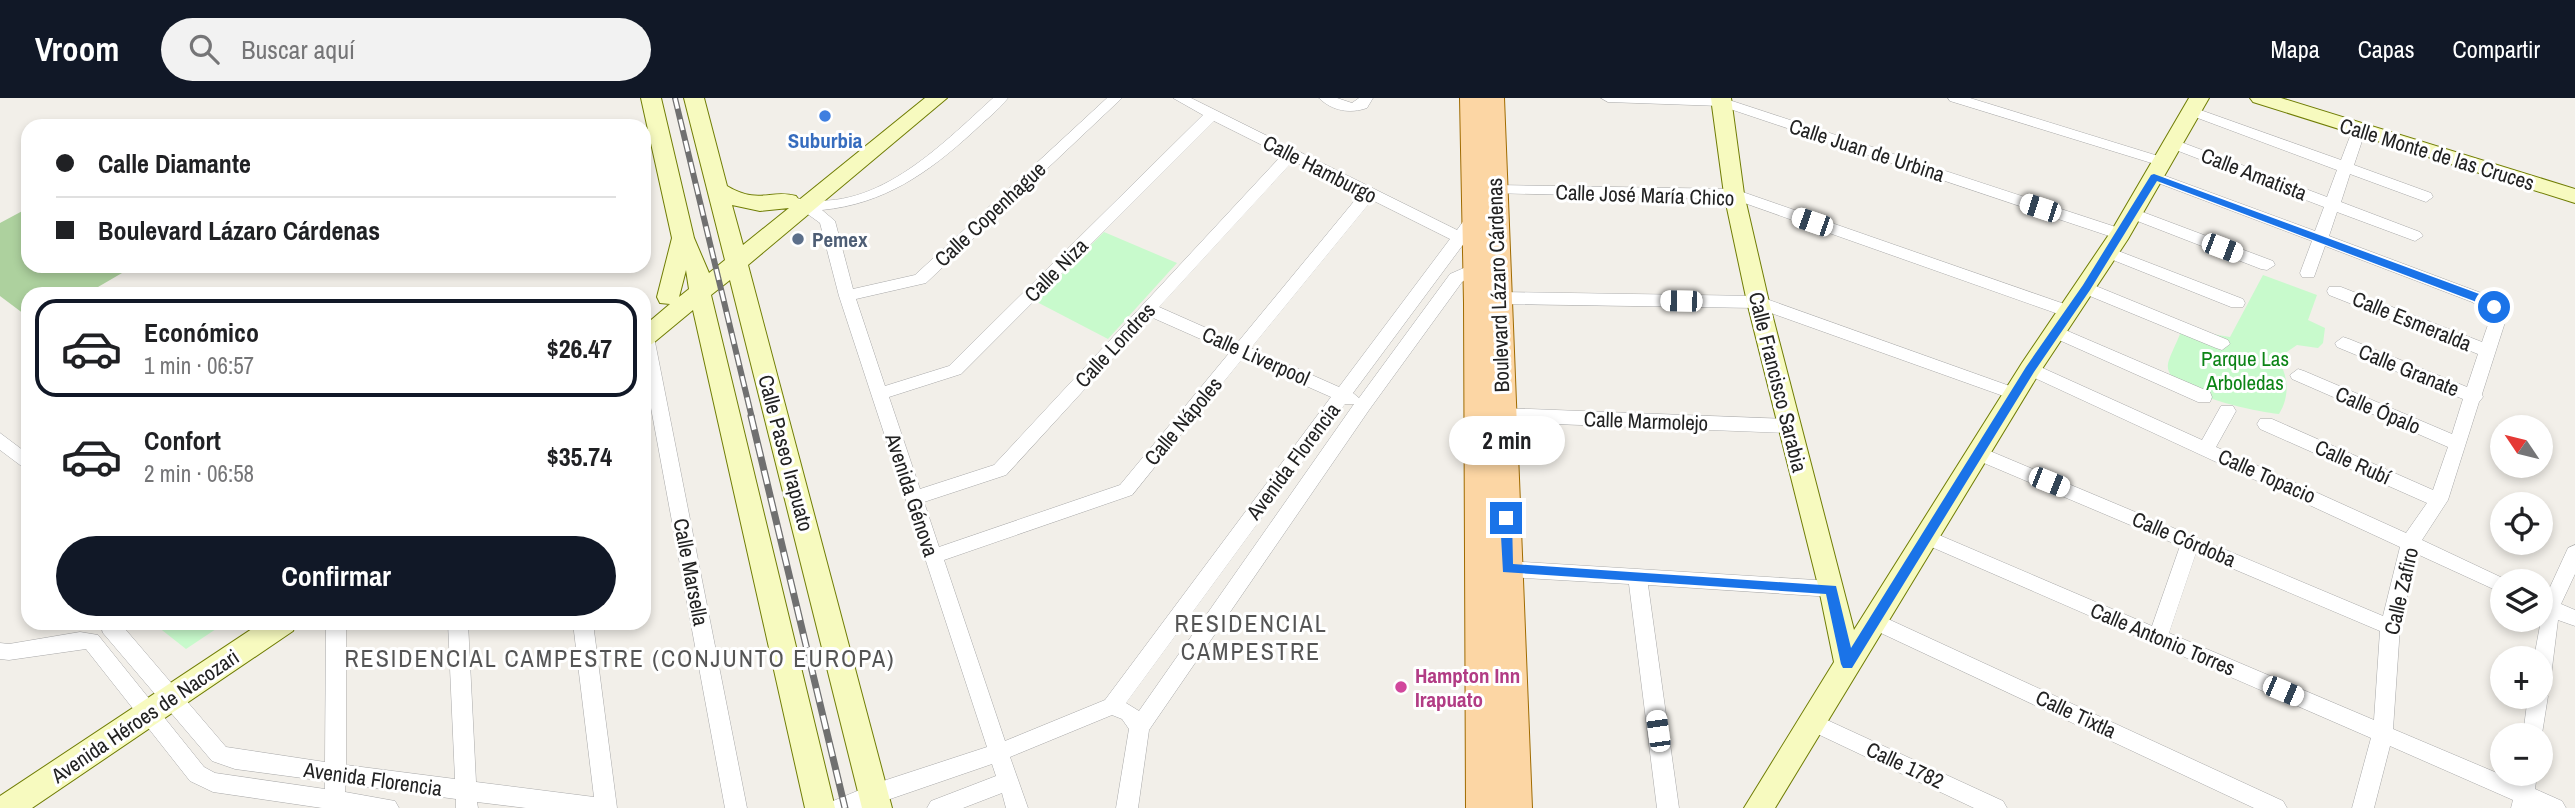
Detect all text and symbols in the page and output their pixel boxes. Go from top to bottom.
search box [161,18,651,81]
text: Vroom [35,27,119,71]
icon: search [185,30,223,68]
text: Buscar aquí [241,32,355,67]
text: Mapa [2270,33,2320,65]
text: Capas [2358,33,2415,65]
text: Compartir [2453,33,2540,65]
marker: Suburbia [817,108,833,124]
street label: Calle Juan de Urbina [1786,111,1949,189]
street label: Calle Monte de las Cruces [2336,111,2538,197]
place label: Suburbia [788,126,863,155]
street label: Calle Hamburgo [1258,128,1382,210]
street label: Calle Amatista [2197,141,2311,208]
text: Calle Diamante [98,146,251,181]
street label: Calle Copenhague [928,155,1052,273]
street label: Boulevard Lázaro Cárdenas [1480,177,1516,393]
street label: Calle José María Chico [1555,177,1735,213]
car [2017,192,2064,224]
car [1789,205,1836,239]
text: Boulevard Lázaro Cárdenas [98,213,380,248]
place label: Pemex [812,225,868,254]
marker: Pemex [790,231,806,247]
street label: Calle Niza [1018,231,1095,308]
car [2199,231,2246,265]
street label: Calle Esmeralda [2348,284,2476,358]
street label: Calle Francisco Sarabia [1742,289,1815,476]
car [1660,290,1703,312]
route start [2478,291,2510,323]
street label: Calle Londres [1068,296,1162,394]
text: Económico [144,315,259,350]
icon: car [60,317,123,380]
street label: Calle Liverpool [1198,319,1314,393]
text: $26.47 [547,331,612,366]
street label: Calle Granate [2354,337,2464,403]
park label: Parque Las Arboledas [2201,344,2289,397]
text: 1 min · 06:57 [144,350,254,381]
street label: Calle Nápoles [1137,371,1229,471]
street label: Calle Paseo Irapuato [751,372,821,534]
street label: Calle Ópalo [2331,379,2425,441]
street label: Avenida Florencia [1239,396,1347,526]
street label: Calle Marmolejo [1583,404,1709,438]
north arrow [2490,415,2553,478]
map controls [2490,415,2553,786]
callout: 2 min [1448,416,1564,466]
text: Confort [144,423,221,458]
icon: car [60,425,123,488]
text: 2 min [1482,425,1532,456]
street label: Avenida Génova [878,429,946,561]
street label: Calle Rubí [2310,432,2396,492]
text: $35.74 [547,439,612,474]
street label: Calle Topacio [2214,442,2320,510]
text: 2 min · 06:58 [144,458,254,489]
car [2026,464,2073,500]
button: locate [2490,492,2553,555]
route end [1490,502,1522,534]
street label: Calle Córdoba [2128,504,2241,574]
street label: Calle Marsella [666,516,716,629]
button: Confirmar [56,536,616,616]
street label: Calle Zafiro [2377,544,2425,638]
button: layers [2490,569,2553,632]
street label: Calle Antonio Torres [2086,595,2240,683]
district label: RESIDENCIAL CAMPESTRE [1174,607,1328,667]
street label: Avenida Héroes de Nacozari [45,642,245,790]
district label: RESIDENCIAL CAMPESTRE (CONJUNTO EUROPA) [344,642,896,674]
button: + [2490,646,2553,709]
place label: Hampton Inn Irapuato [1415,661,1520,714]
car [2260,673,2307,709]
marker: Hampton Inn Irapuato [1393,679,1409,695]
street label: Calle Tixtla [2031,683,2121,745]
car [1645,709,1672,753]
button: − [2490,723,2553,786]
street label: Calle 1782 [1862,734,1948,796]
street label: Avenida Florencia [301,755,444,803]

